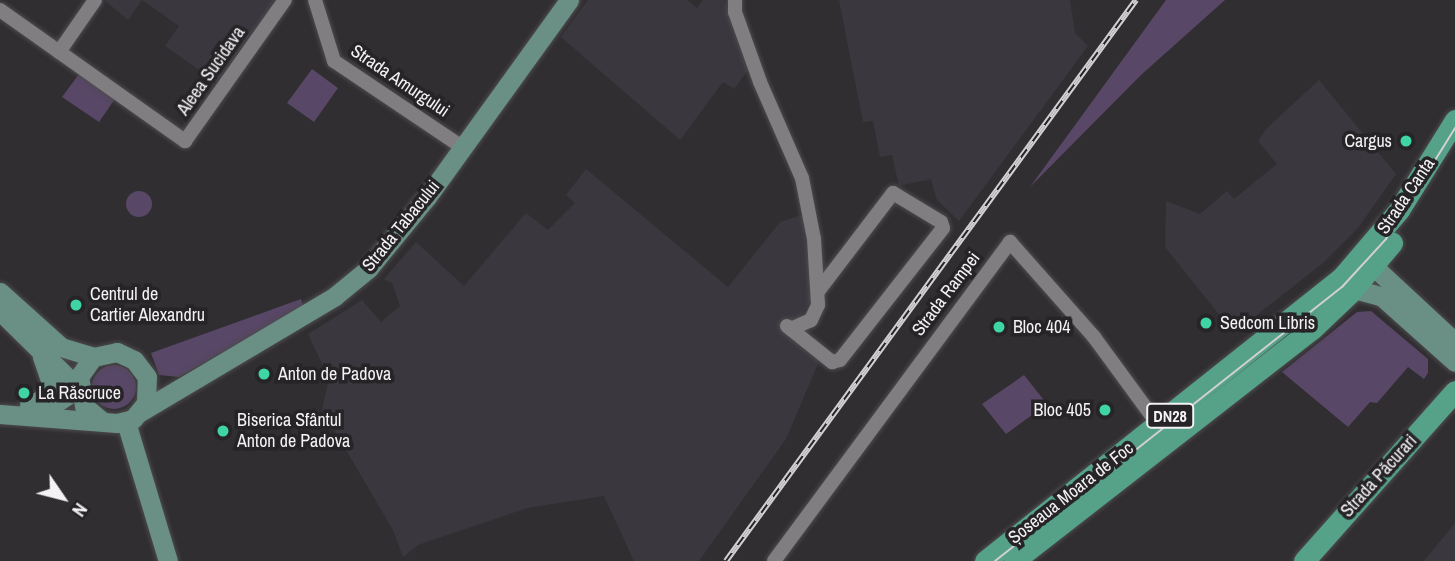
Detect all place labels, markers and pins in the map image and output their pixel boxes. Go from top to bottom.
place label: Cargus [1344,130,1392,152]
marker: Cargus [1398,133,1414,149]
place label: Centrul de Cartier Alexandru [90,284,206,326]
marker: Centrul de Cartier Alexandru [68,297,84,313]
place label: Sedcom Libris [1220,312,1315,334]
marker: Sedcom Libris [1198,315,1214,331]
place label: Bloc 404 [1013,316,1070,338]
marker: Bloc 404 [991,319,1007,335]
place label: Anton de Padova [278,363,391,385]
marker: Anton de Padova [256,366,272,382]
place label: La Răscruce [38,382,121,404]
marker: La Răscruce [16,385,32,401]
place label: Bloc 405 [1034,399,1091,421]
marker: Bloc 405 [1097,402,1113,418]
place label: Biserica Sfântul Anton de Padova [237,410,350,452]
marker: Biserica Sfântul Anton de Padova [215,423,231,439]

